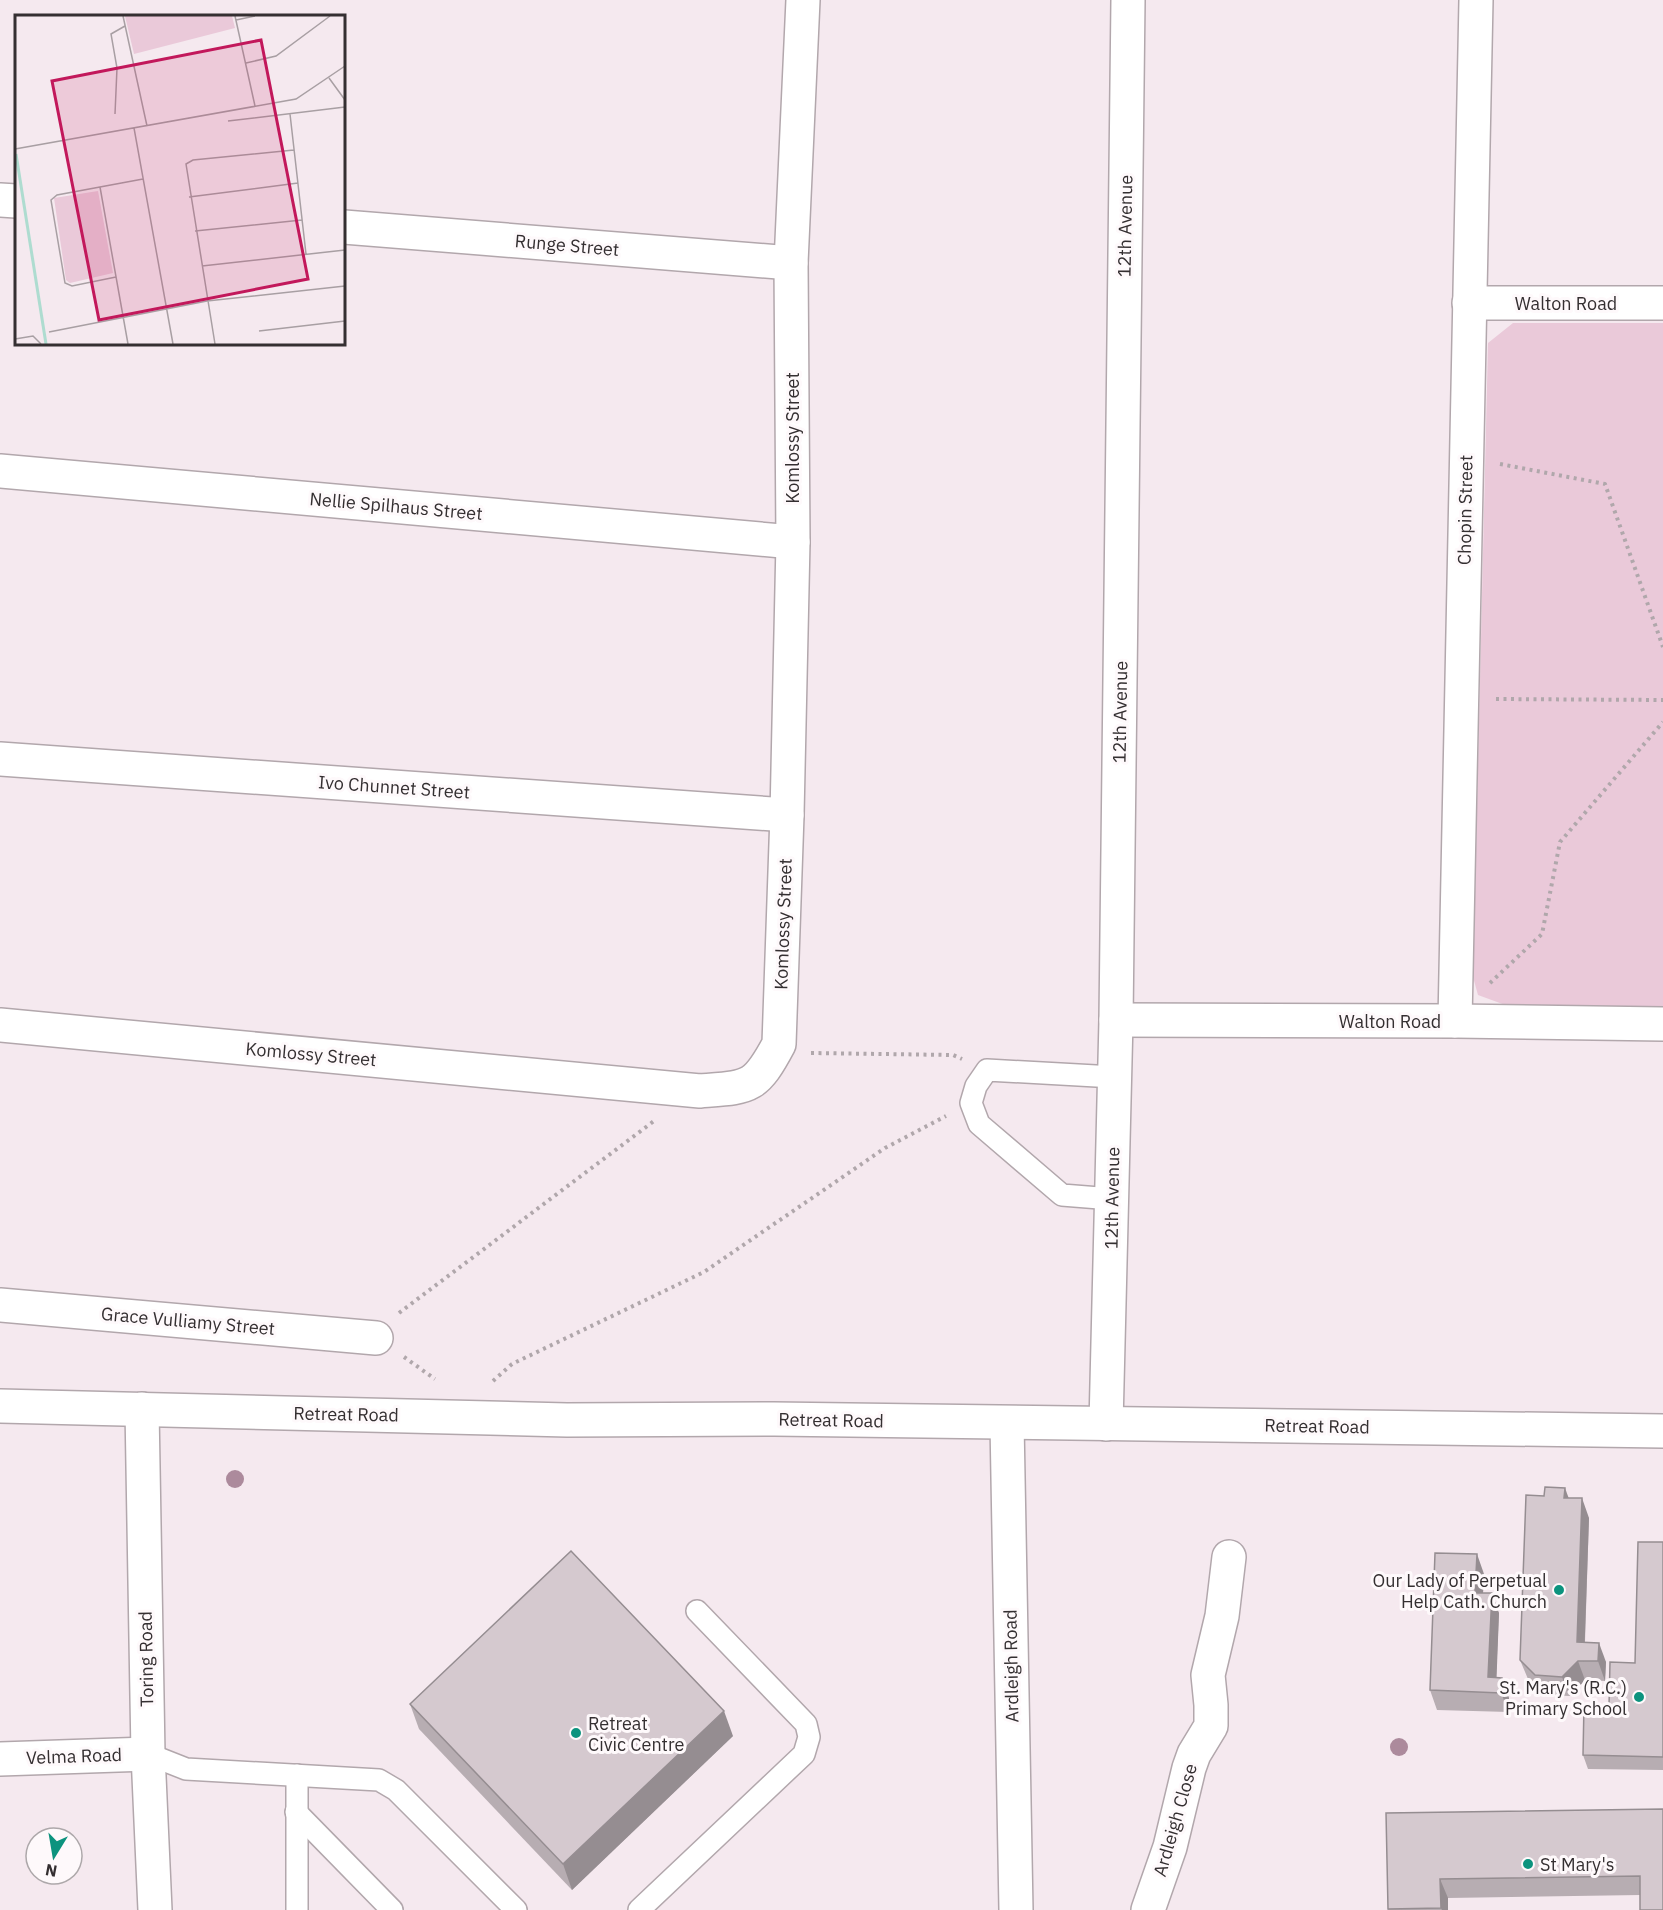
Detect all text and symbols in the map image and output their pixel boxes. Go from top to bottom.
inset map [15,15,345,345]
street label: 12th Avenue [1113,174,1137,277]
street label: Runge Street [514,229,620,261]
street label: Walton Road [1515,292,1617,315]
street label: Komlossy Street [781,372,804,504]
street label: Chopin Street [1453,455,1477,565]
street label: Nellie Spilhaus Street [308,487,484,525]
street label: 12th Avenue [1108,660,1132,763]
street label: Ivo Chunnet Street [317,770,471,804]
street label: Komlossy Street [769,858,797,990]
street label: Walton Road [1339,1010,1441,1033]
street label: Komlossy Street [245,1037,377,1071]
street label: 12th Avenue [1100,1146,1124,1249]
street label: Grace Vulliamy Street [100,1302,276,1340]
street label: Retreat Road [293,1402,399,1426]
street label: Retreat Road [778,1408,884,1432]
street label: Retreat Road [1264,1414,1370,1438]
place label: Our Lady of Perpetual Help Cath. Church [1372,1569,1547,1613]
marker: Our Lady of Perpetual Help Cath. Church [1552,1583,1566,1597]
street label: Ardleigh Road [999,1609,1023,1723]
street label: Toring Road [134,1611,158,1707]
place label: St. Mary's (R.C.) Primary School [1499,1676,1627,1720]
marker: St. Mary's (R.C.) Primary School [1632,1690,1646,1704]
place label: Retreat Civic Centre [588,1712,684,1756]
marker: Retreat Civic Centre [569,1726,583,1740]
street label: Velma Road [26,1743,122,1769]
street label: Ardleigh Close [1148,1761,1202,1879]
north arrow [24,1826,84,1886]
place label: St Mary's [1540,1853,1615,1876]
marker: St Mary's [1521,1857,1535,1871]
text: N [44,1860,59,1882]

